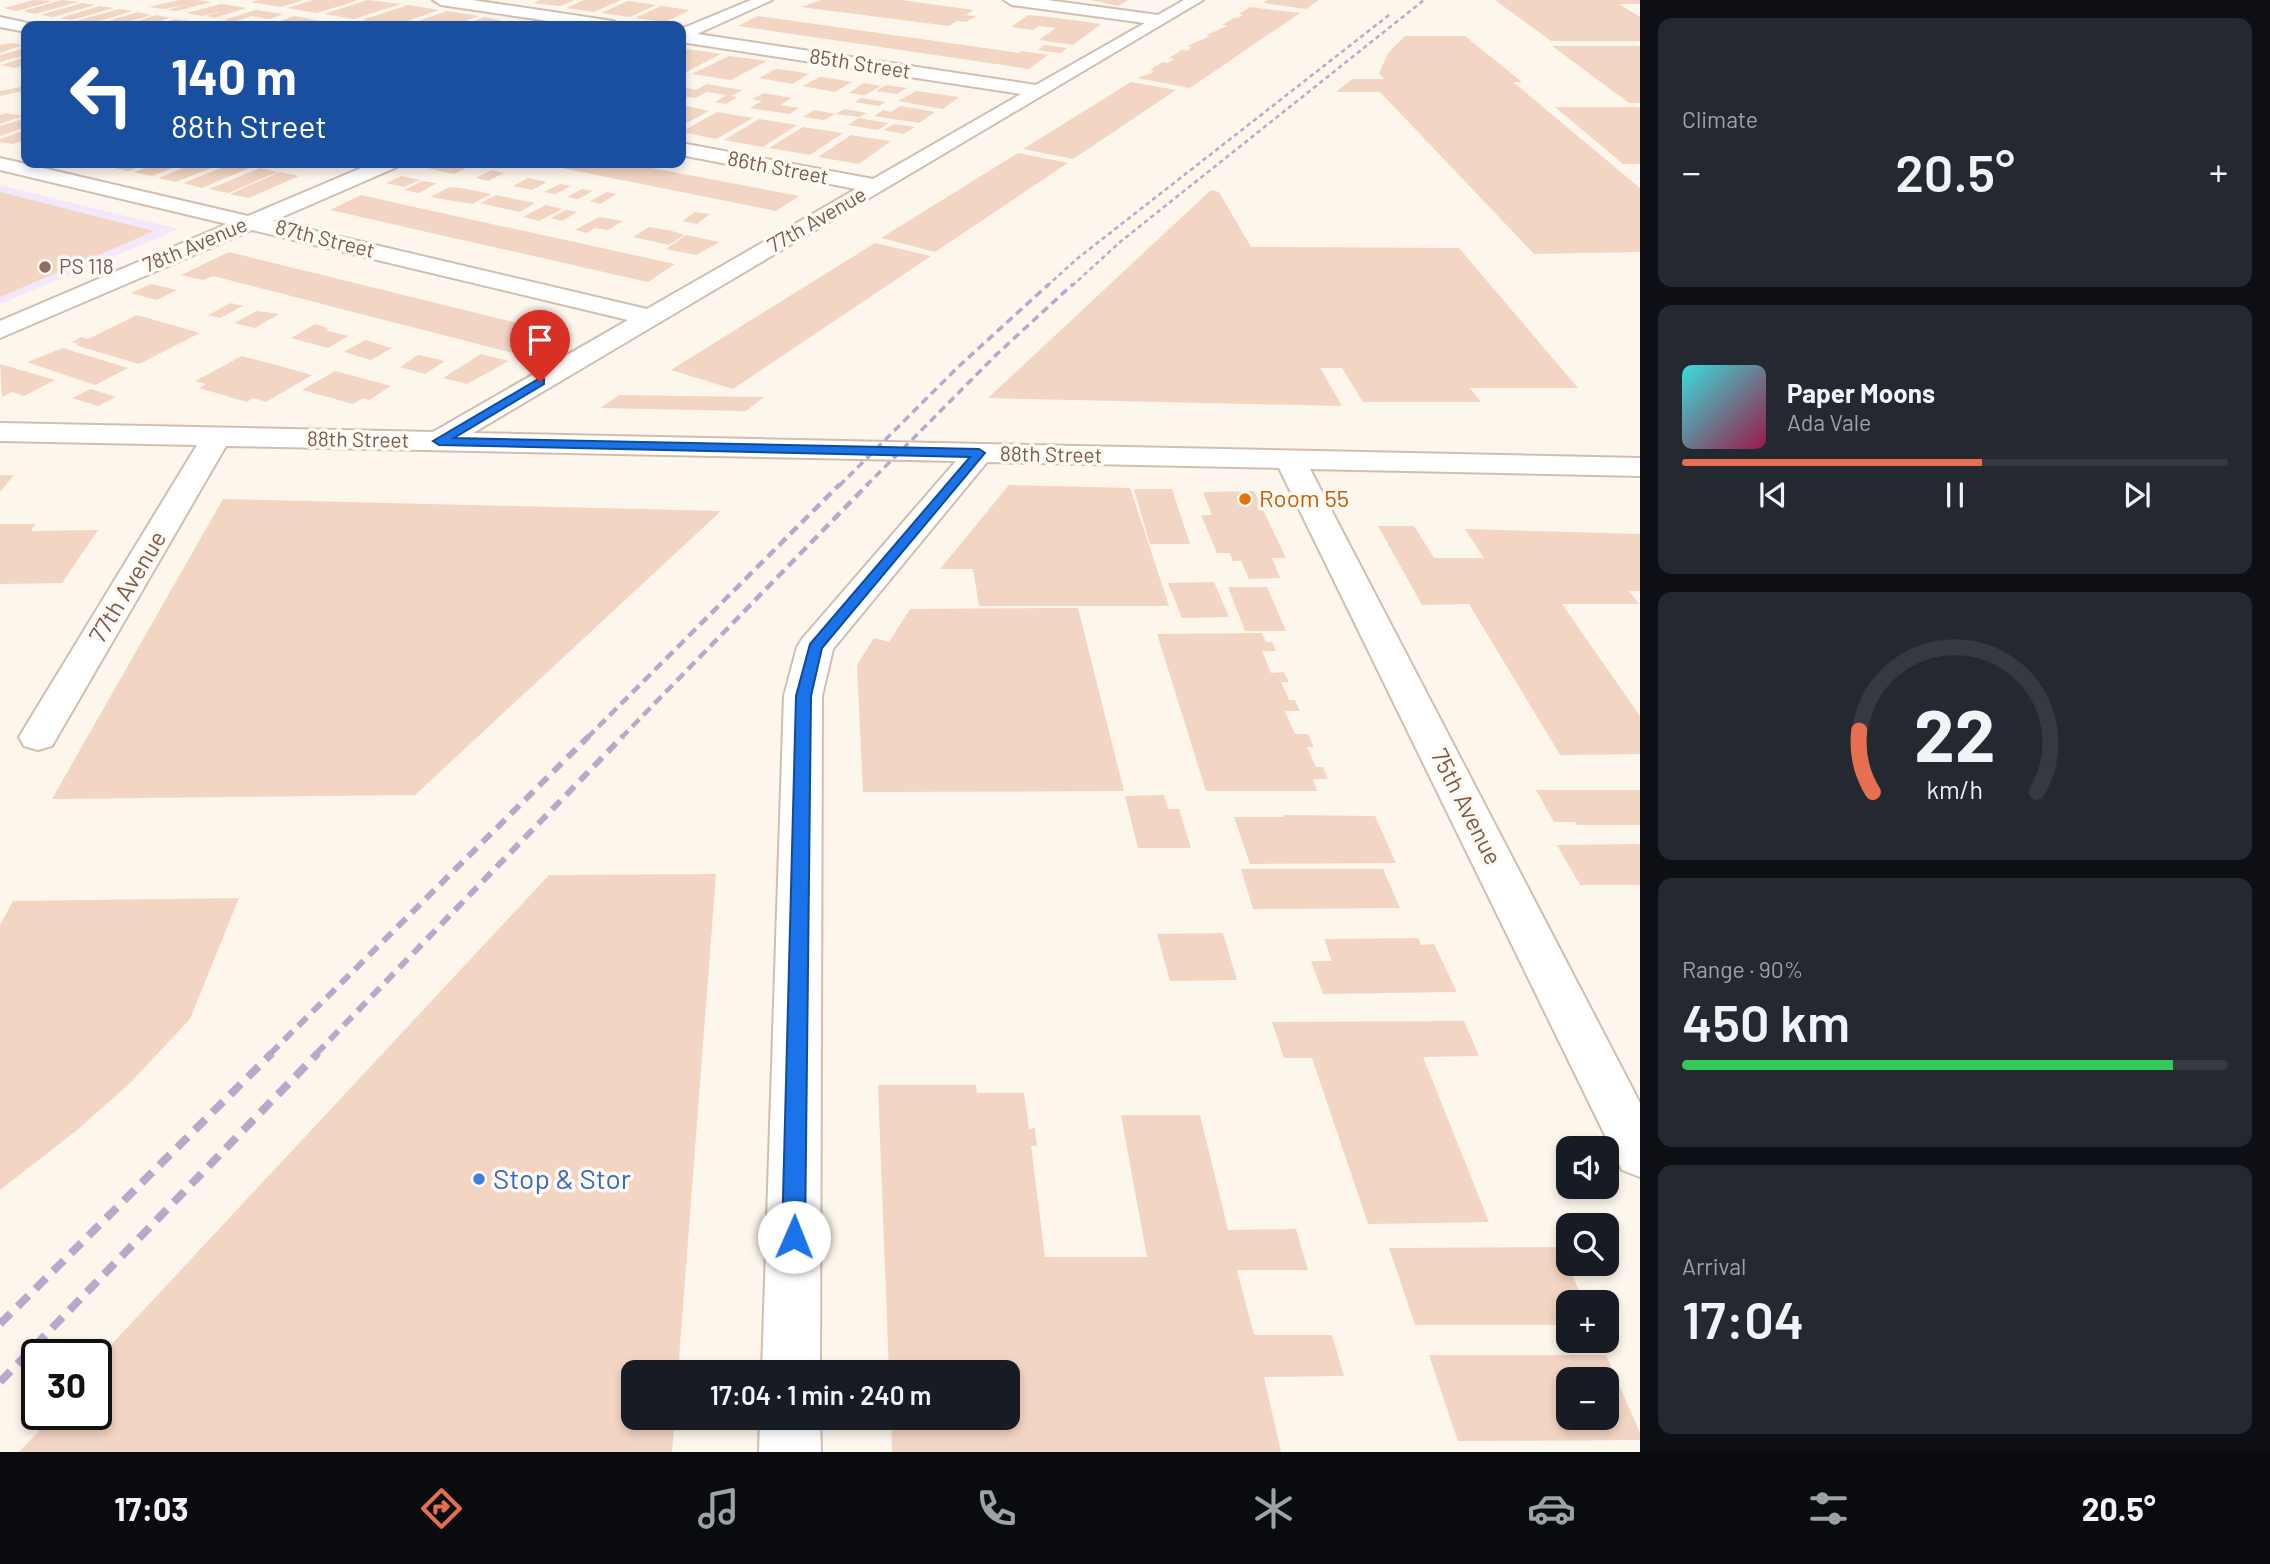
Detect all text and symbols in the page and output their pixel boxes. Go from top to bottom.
street label: 85th Street [808,42,913,83]
text: 140 m [171,46,297,105]
icon: left [56,49,147,140]
text: Climate [1682,105,1758,133]
text: 88th Street [171,106,327,144]
text: 20.5° [1895,140,2015,202]
street label: 86th Street [726,145,831,189]
text: − [1682,148,1701,194]
text: + [2209,148,2228,194]
street label: 77th Avenue [762,180,870,257]
street label: 78th Avenue [139,210,250,277]
street label: 87th Street [273,213,378,262]
place label: PS 118 [59,253,114,278]
marker: PS 118 [37,259,53,275]
pin [510,310,570,382]
icon: arrive [521,321,559,359]
text: Paper Moons [1787,377,1935,408]
text: Ada Vale [1787,408,1871,436]
street label: 88th Street [307,425,409,452]
street label: 88th Street [1000,440,1102,467]
icon: previous [1754,476,1792,514]
icon: pause [1936,476,1974,514]
icon: next [2118,476,2156,514]
place label: Room 55 [1259,483,1349,512]
marker: Room 55 [1237,491,1253,507]
street label: 77th Avenue [82,525,171,647]
text: 22 [1914,689,1996,777]
street label: 75th Avenue [1426,743,1509,869]
text: km/h [1927,774,1983,804]
text: Range · 90% [1682,955,1803,983]
text: 450 km [1682,990,1850,1052]
map controls [1556,1136,1619,1430]
button: sound [1556,1136,1619,1199]
place label: Stop & Stor [493,1161,631,1195]
marker: Stop & Stor [471,1171,487,1187]
position arrow [757,1200,831,1274]
button: search [1556,1213,1619,1276]
text: Arrival [1682,1252,1746,1280]
text: 17:04 [1682,1287,1804,1349]
button: + [1556,1290,1619,1353]
speed limit sign: 30 [21,1339,112,1430]
button: − [1556,1367,1619,1430]
text: 17:04 · 1 min · 240 m [710,1379,931,1410]
icon: directions [417,1484,466,1533]
icon: music [694,1484,743,1533]
icon: phone [972,1484,1021,1533]
icon: climate [1249,1484,1298,1533]
icon: car [1527,1484,1576,1533]
icon: filters [1804,1484,1853,1533]
text: 17:03 [114,1489,189,1527]
text: 20.5° [2082,1489,2156,1527]

